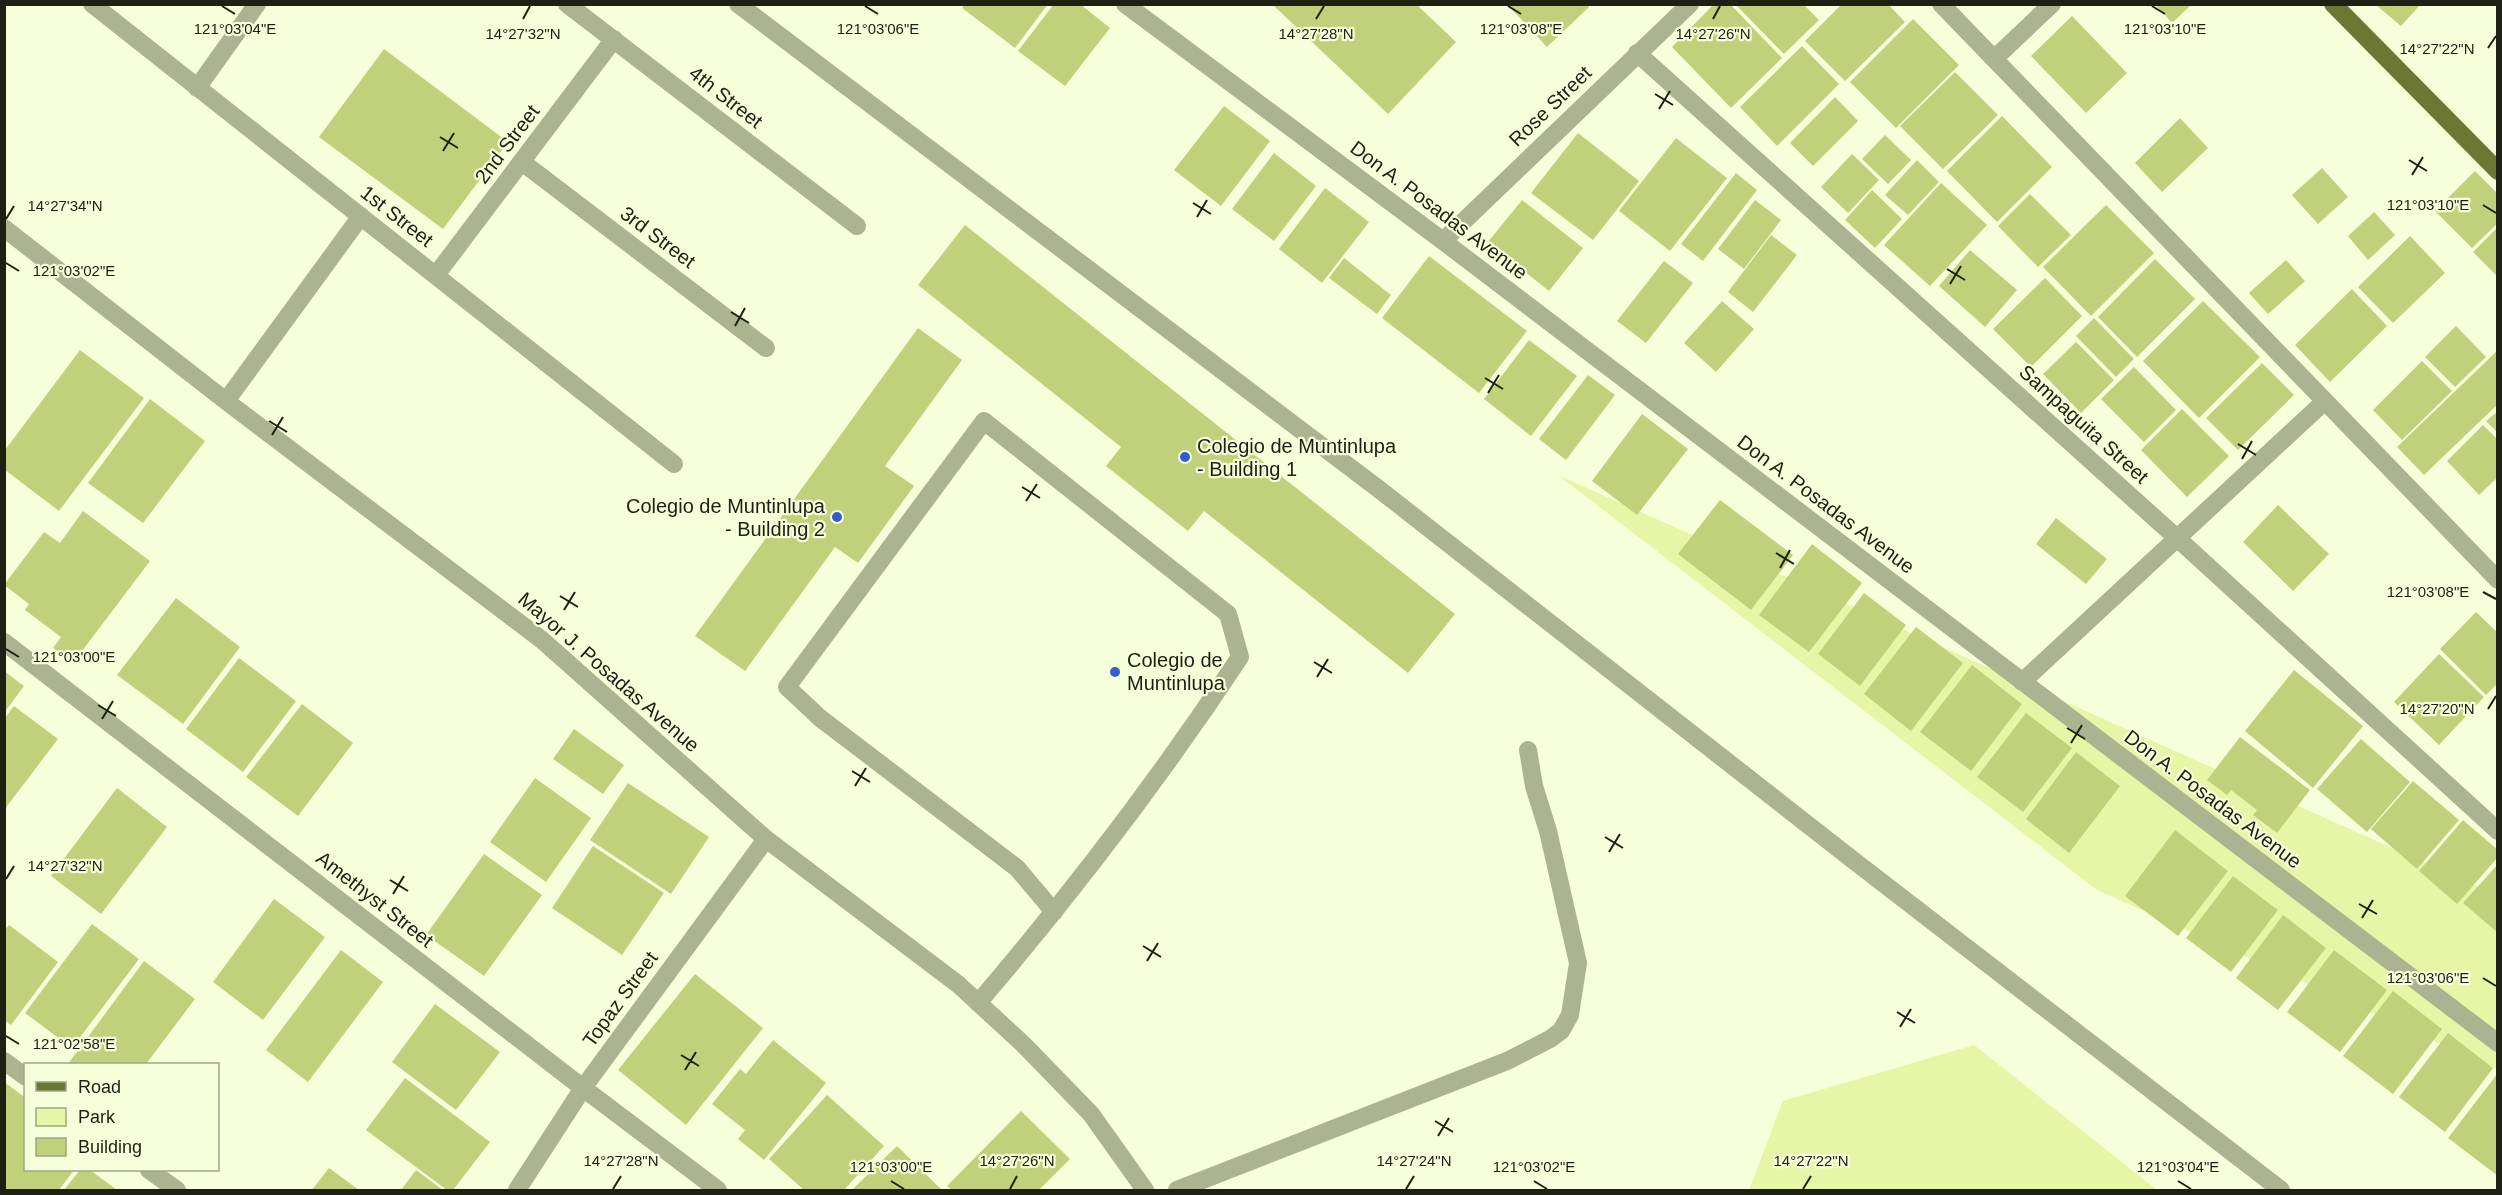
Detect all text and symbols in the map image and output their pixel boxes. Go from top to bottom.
text: 121°03'04"E [194,20,276,37]
text: 121°03'06"E [837,20,919,37]
text: 121°03'08"E [1480,20,1562,37]
text: 121°03'10"E [2124,20,2206,37]
text: 14°27'32"N [485,25,561,42]
text: 14°27'28"N [1278,25,1354,42]
text: 14°27'26"N [1675,25,1751,42]
text: 14°27'22"N [2399,40,2475,57]
street label: Rose Street [1504,61,1596,151]
street label: 4th Street [685,62,767,133]
street label: 2nd Street [470,100,544,187]
street label: Don A. Posadas Avenue [1346,136,1532,284]
street label: 1st Street [356,181,438,251]
text: 121°03'10"E [2387,196,2469,213]
text: 14°27'34"N [27,197,103,214]
street label: 3rd Street [616,202,700,272]
text: 121°03'02"E [33,262,115,279]
street label: Sampaguita Street [2015,360,2153,488]
street label: Don A. Posadas Avenue [1733,430,1919,578]
place label: Colegio de Muntinlupa - Building 1 [1197,435,1397,480]
marker: Colegio de Muntinlupa - Building 1 [1178,450,1192,464]
place label: Colegio de Muntinlupa - Building 2 [626,495,826,540]
marker: Colegio de Muntinlupa - Building 2 [830,510,844,524]
text: 121°03'08"E [2387,583,2469,600]
street label: Mayor J. Posadas Avenue [514,588,704,756]
text: 121°03'00"E [33,648,115,665]
place label: Colegio de Muntinlupa [1127,649,1226,694]
marker: Colegio de Muntinlupa [1108,665,1122,679]
text: 14°27'20"N [2399,700,2475,717]
street label: Don A. Posadas Avenue [2120,725,2306,873]
street label: Amethyst Street [312,847,438,952]
text: 14°27'32"N [27,857,103,874]
street label: Topaz Street [578,947,662,1051]
text: 121°03'06"E [2387,969,2469,986]
text: 121°02'58"E [33,1035,115,1052]
legend [24,1063,219,1171]
text: Road [78,1077,121,1097]
text: Park [78,1107,116,1127]
text: Building [78,1137,142,1157]
text: 14°27'28"N [583,1152,659,1169]
text: 14°27'26"N [979,1152,1055,1169]
text: 14°27'24"N [1376,1152,1452,1169]
text: 14°27'22"N [1773,1152,1849,1169]
text: 121°03'00"E [850,1158,932,1175]
text: 121°03'02"E [1493,1158,1575,1175]
text: 121°03'04"E [2137,1158,2219,1175]

